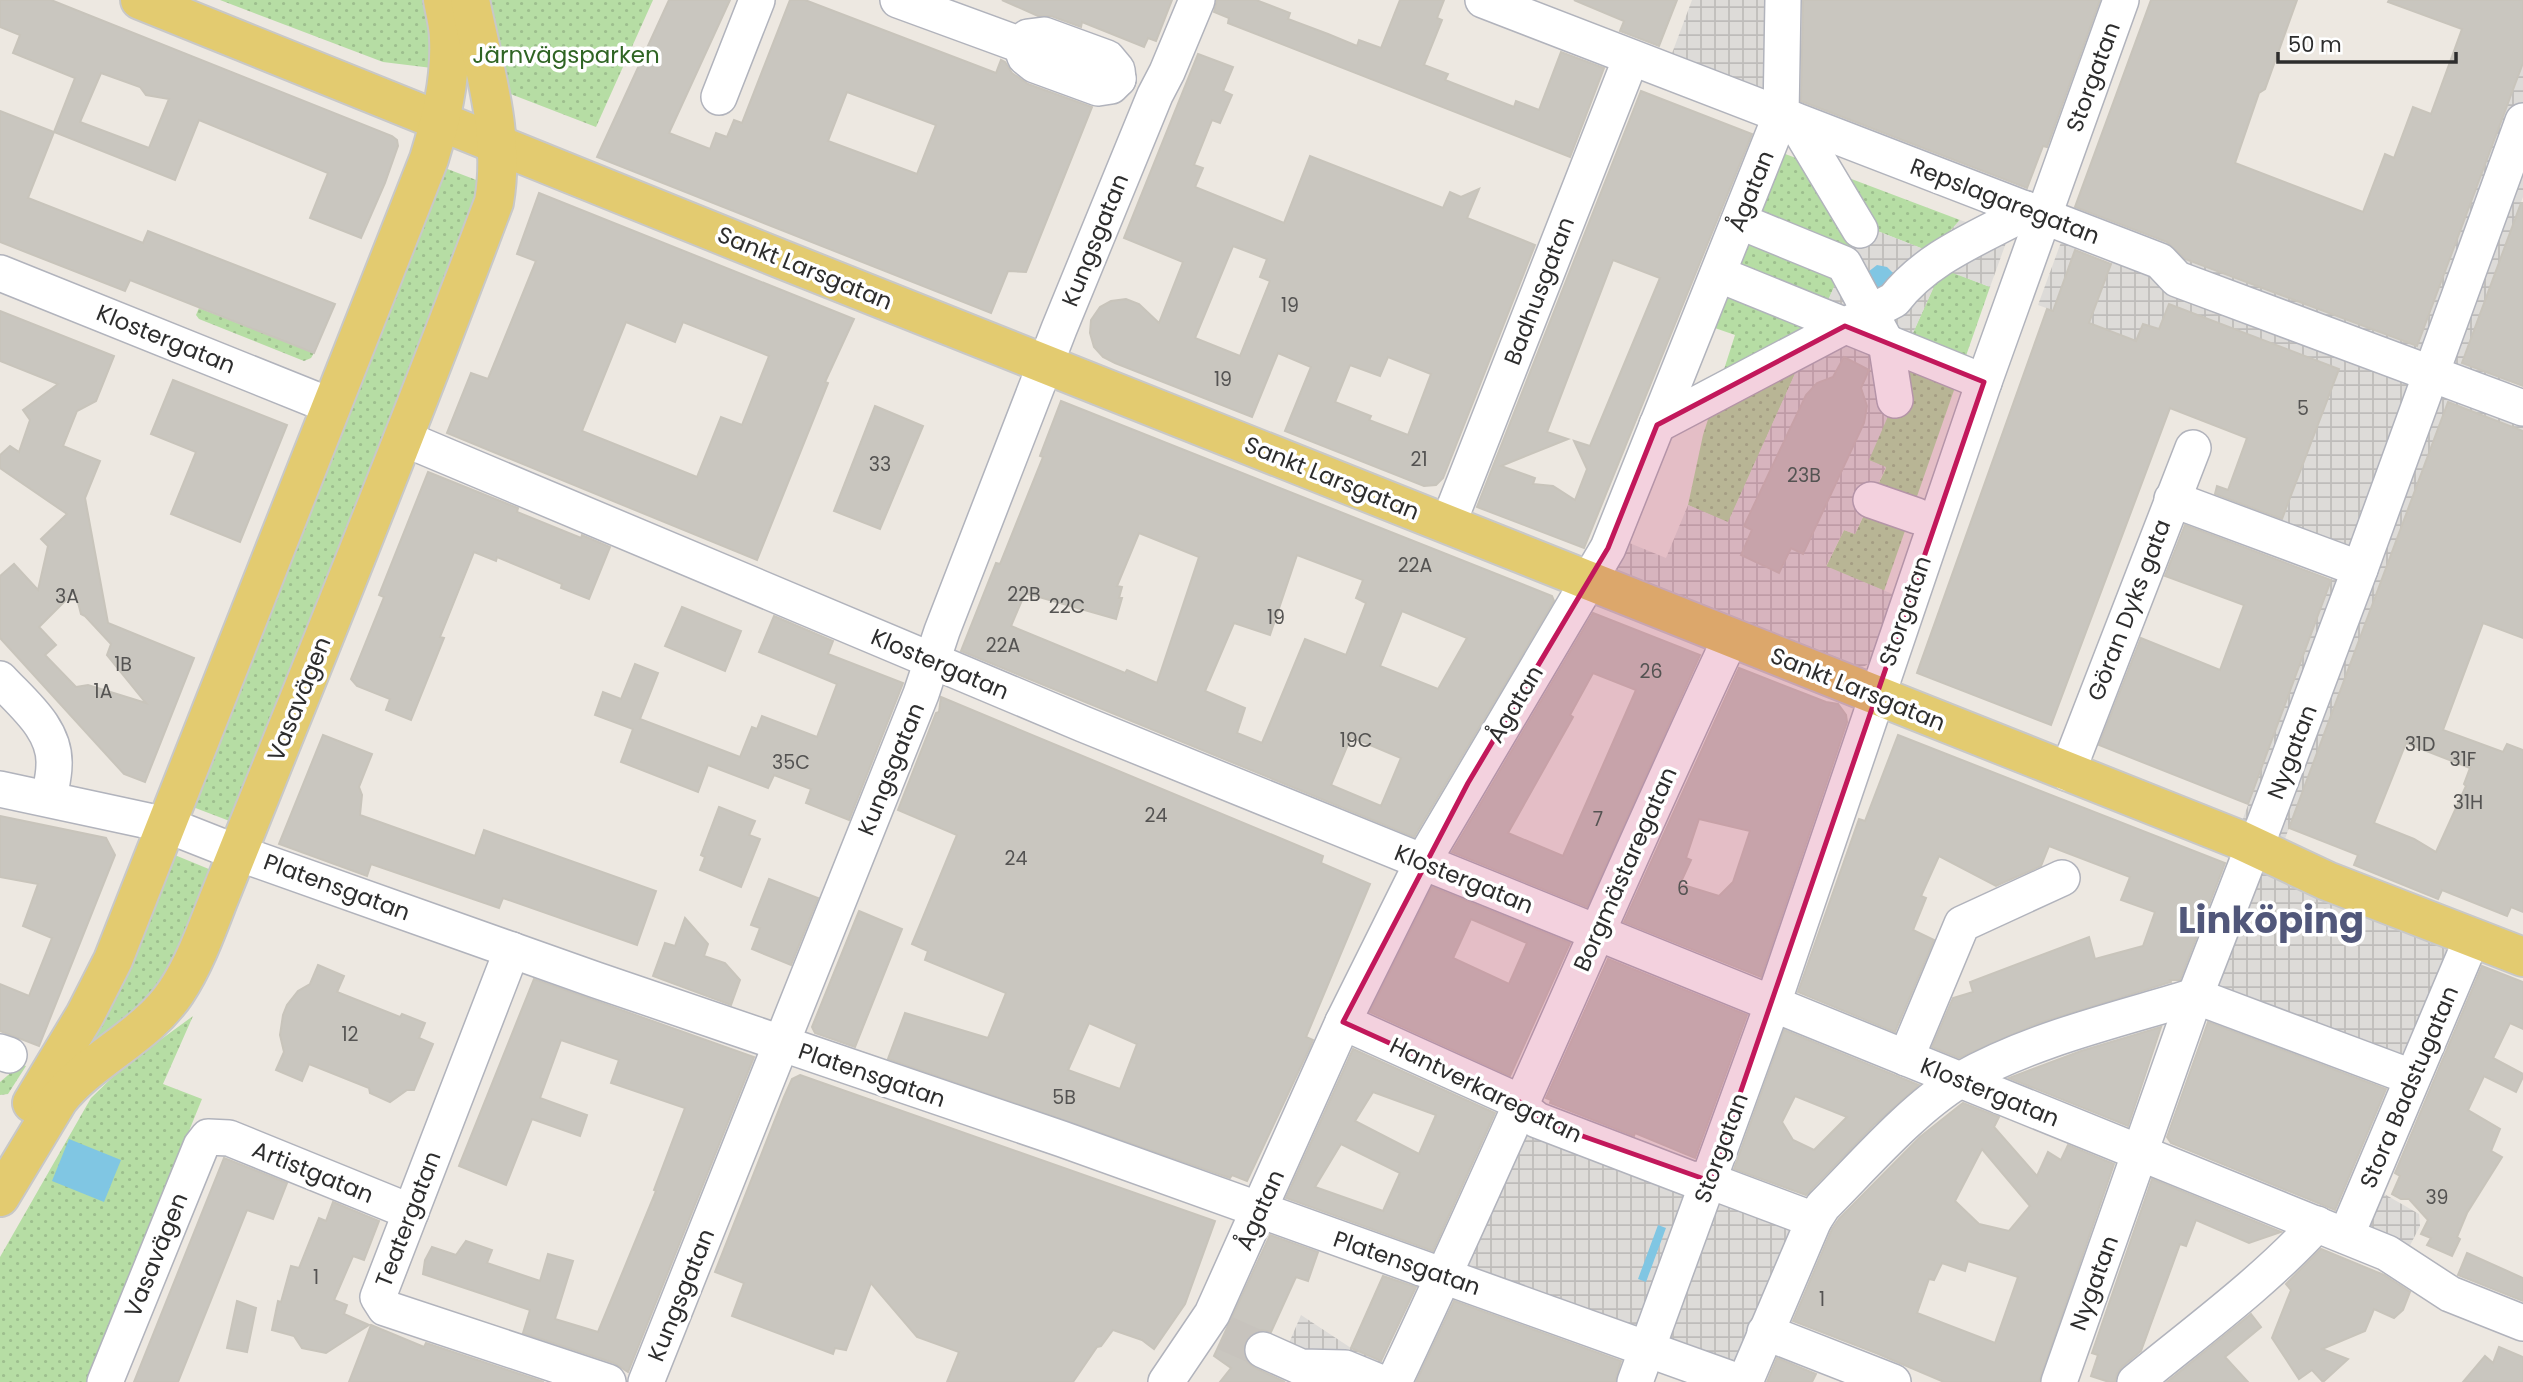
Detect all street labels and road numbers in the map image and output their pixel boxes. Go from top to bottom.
street label: Storgatan [2058,18,2128,136]
street label: Ågatan [1720,145,1782,237]
street label: Repslagaregatan [1906,150,2104,252]
street label: Kungsgatan [1054,169,1136,311]
street label: Badhusgatan [1496,212,1582,370]
street label: Sankt Larsgatan [713,218,897,318]
street label: Klostergatan [92,297,240,381]
street label: Sankt Larsgatan [1240,428,1424,528]
street label: Göran Dyks gata [2080,515,2178,705]
street label: Storgatan [1871,551,1939,671]
street label: Klostergatan [866,621,1014,707]
street label: Vasavägen [260,632,338,766]
street label: Sankt Larsgatan [1766,639,1950,739]
street label: Ågatan [1479,659,1551,749]
street label: Kungsgatan [850,698,932,840]
street label: Nygatan [2259,700,2325,804]
street label: Borgmästaregatan [1566,762,1684,976]
street label: Klostergatan [1390,837,1538,921]
street label: Platensgatan [259,846,415,928]
street label: Stora Badstugatan [2352,981,2466,1193]
street label: Hantverkaregatan [1384,1030,1588,1150]
street label: Platensgatan [794,1035,950,1115]
street label: Klostergatan [1916,1050,2064,1134]
street label: Storgatan [1686,1089,1756,1207]
street label: Artistgatan [248,1133,378,1211]
street label: Teatergatan [367,1146,449,1292]
street label: Ågatan [1228,1165,1292,1255]
street label: Vasavägen [117,1188,195,1322]
street label: Platensgatan [1329,1223,1485,1303]
street label: Kungsgatan [640,1224,722,1366]
street label: Nygatan [2062,1231,2126,1335]

